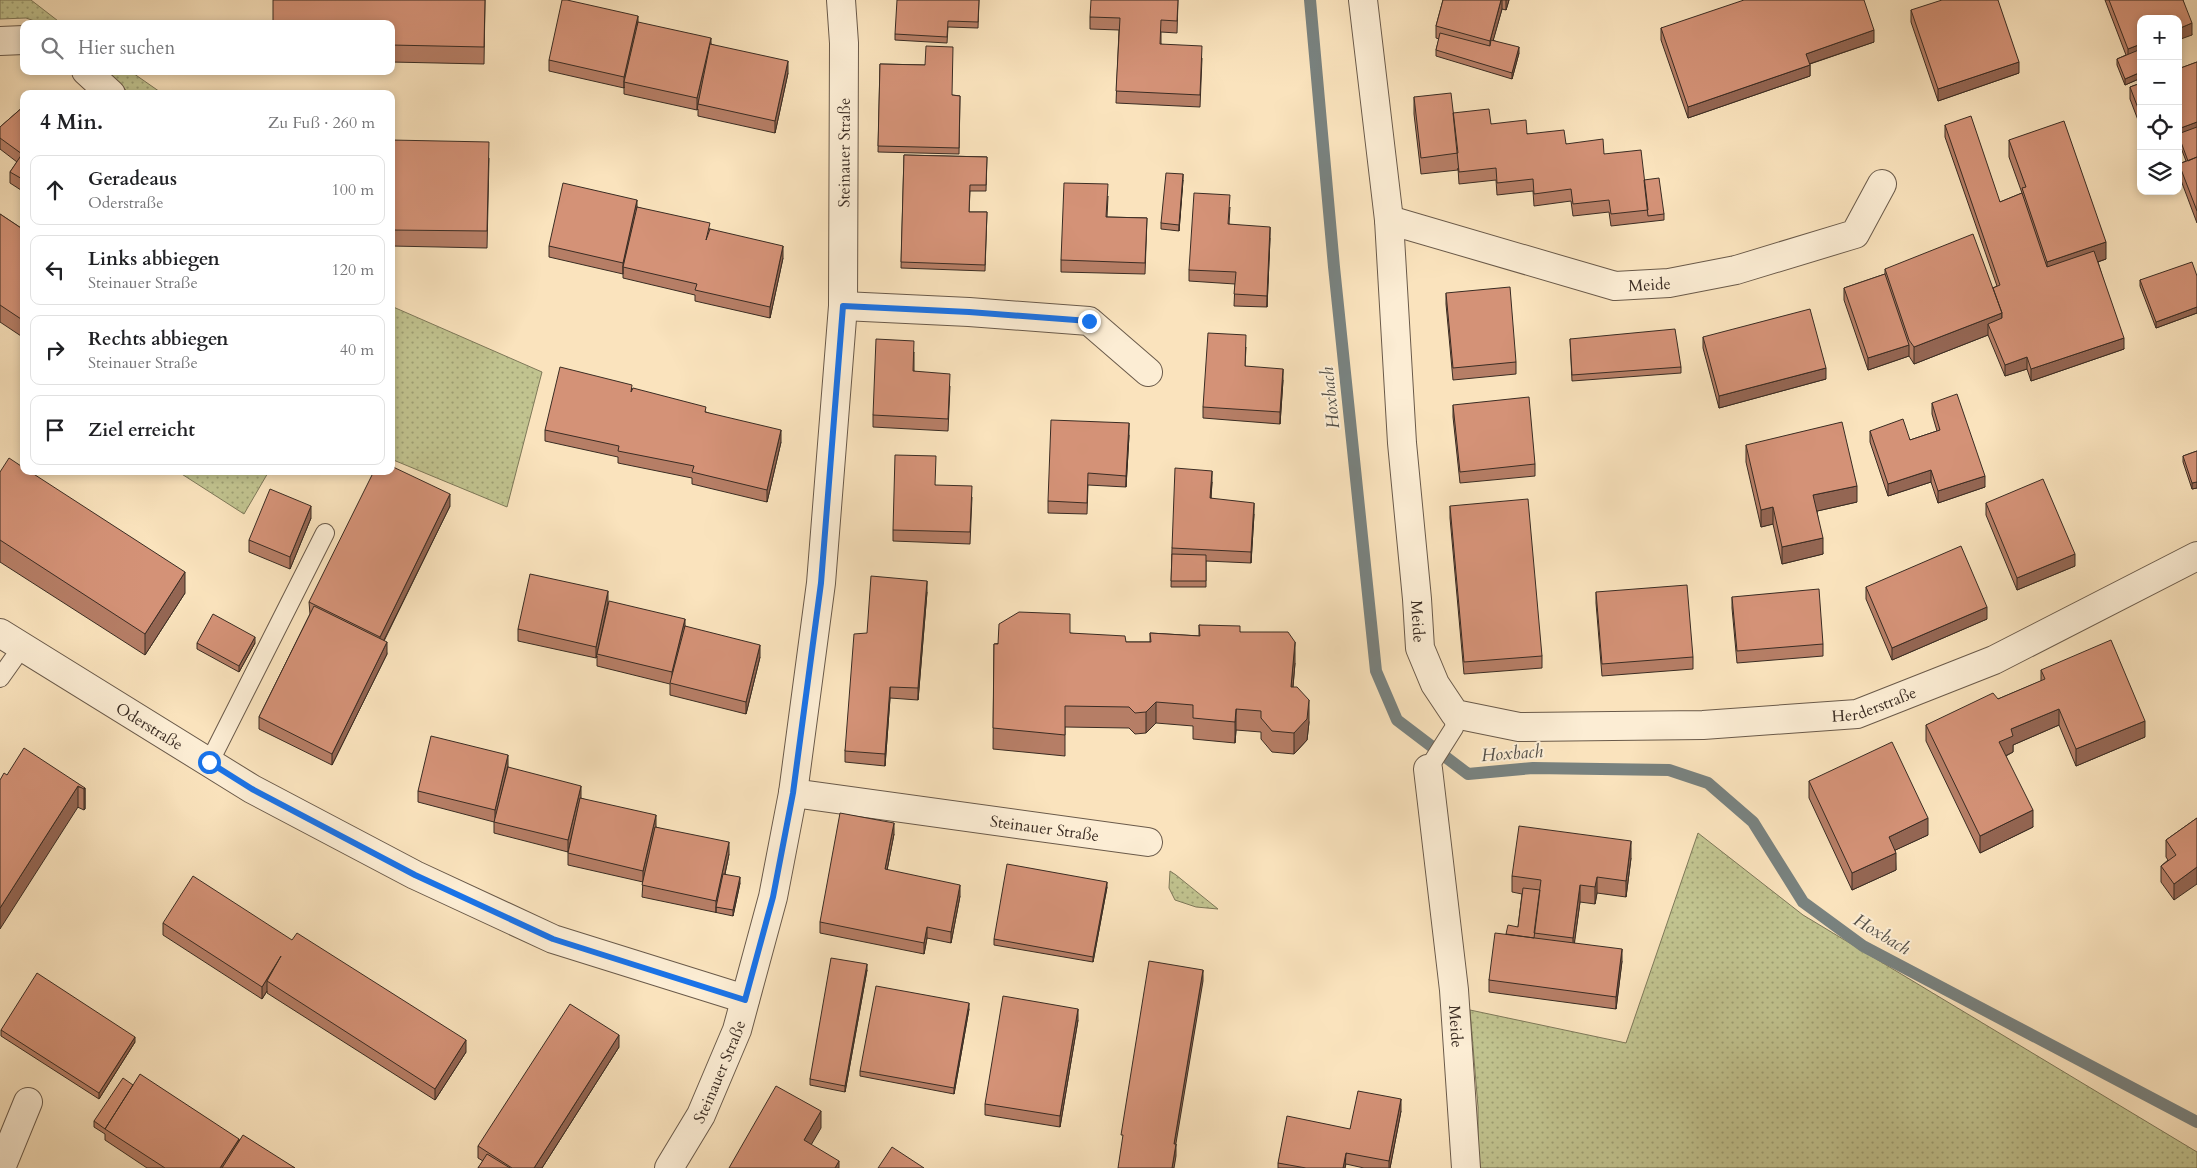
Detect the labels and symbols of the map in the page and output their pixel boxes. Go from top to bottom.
street label: Steinauer Straße [833,98,856,208]
street label: Meide [1628,273,1671,297]
route end [1078,310,1101,333]
water label: Hoxbach [1315,365,1346,430]
street label: Meide [1405,599,1430,643]
street label: Herderstraße [1831,682,1920,728]
street label: Oderstraße [111,697,187,756]
water label: Hoxbach [1480,739,1544,768]
route start [198,751,221,774]
street label: Steinauer Straße [989,810,1100,847]
water label: Hoxbach [1849,908,1915,961]
street label: Meide [1443,1004,1468,1048]
street label: Steinauer Straße [688,1018,751,1128]

